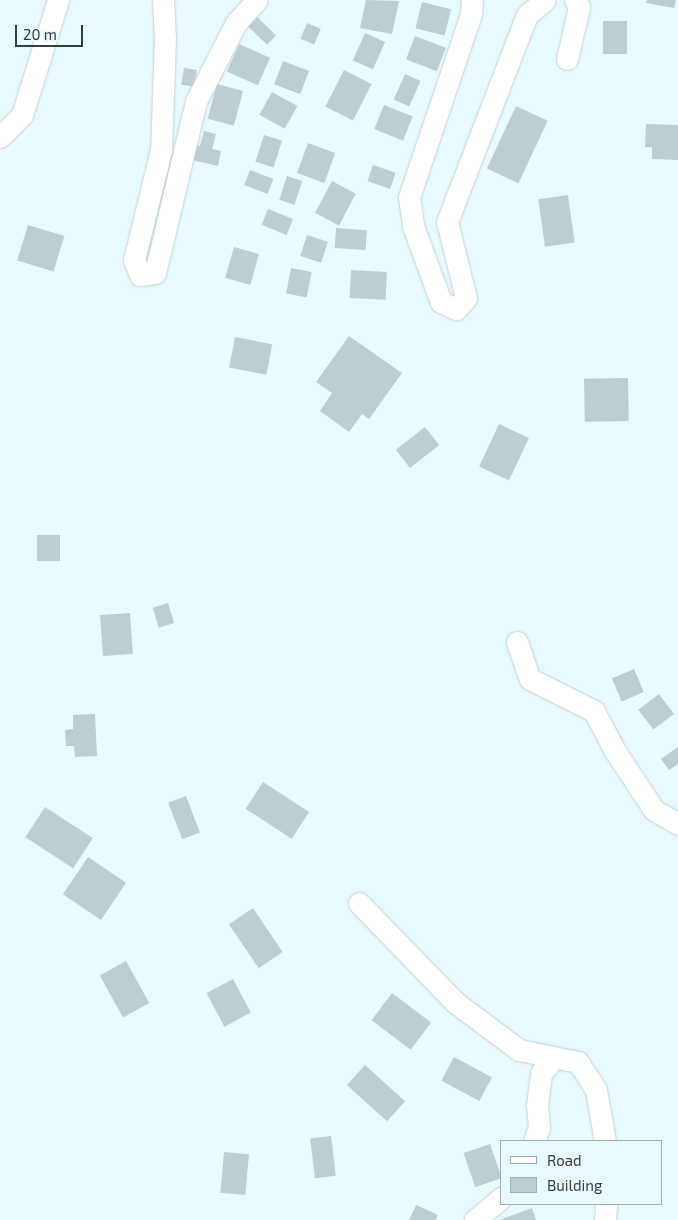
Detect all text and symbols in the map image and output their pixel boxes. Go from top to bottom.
scale bar [18,15,85,47]
text: 20 m [23,25,57,43]
legend [500,1140,663,1205]
text: Road [547,1151,582,1169]
text: Building [547,1176,602,1194]

